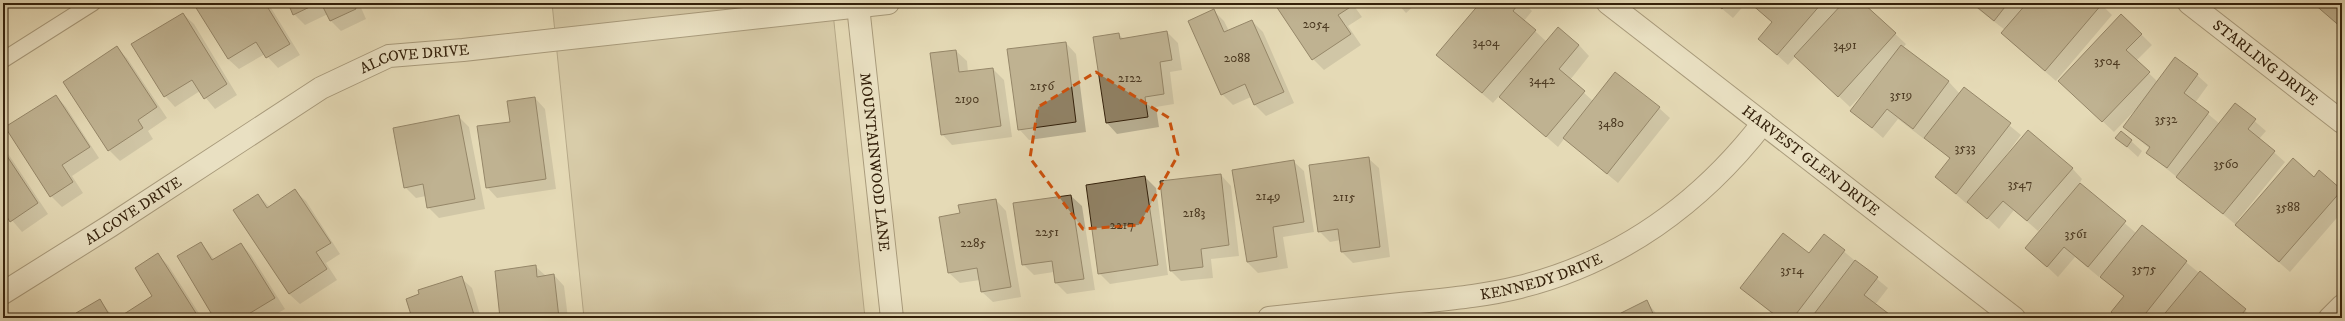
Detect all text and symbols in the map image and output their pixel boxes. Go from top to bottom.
house number: 2054 [1303,16,1330,32]
street label: STARLING DRIVE [2209,16,2322,110]
house number: 3404 [1473,34,1500,50]
house number: 3491 [1833,37,1857,53]
street label: ALCOVE DRIVE [357,40,470,78]
house number: 2088 [1224,50,1250,66]
house number: 3504 [2094,53,2120,69]
house number: 2122 [1118,70,1143,86]
street label: MOUNTAINWOOD LANE [856,72,894,253]
house number: 3442 [1529,72,1556,88]
house number: 2156 [1030,78,1055,94]
house number: 3519 [1890,87,1912,103]
house number: 2190 [955,91,979,107]
street label: HARVEST GLEN DRIVE [1738,101,1884,220]
house number: 3532 [2155,111,2178,127]
house number: 3480 [1598,115,1624,131]
house number: 3533 [1954,140,1976,156]
house number: 3560 [2213,156,2239,172]
street label: ALCOVE DRIVE [81,172,185,249]
house number: 3547 [2008,176,2032,192]
house number: 2149 [1255,188,1281,204]
house number: 2115 [1333,189,1356,205]
house number: 3588 [2276,199,2300,215]
house number: 2183 [1183,205,1205,221]
house number: 2217 [1110,217,1134,233]
house number: 2251 [1035,224,1059,240]
house number: 3561 [2065,226,2088,242]
house number: 2285 [960,235,986,251]
street label: KENNEDY DRIVE [1479,249,1606,304]
house number: 3575 [2132,261,2157,277]
house number: 3514 [1780,262,1804,278]

